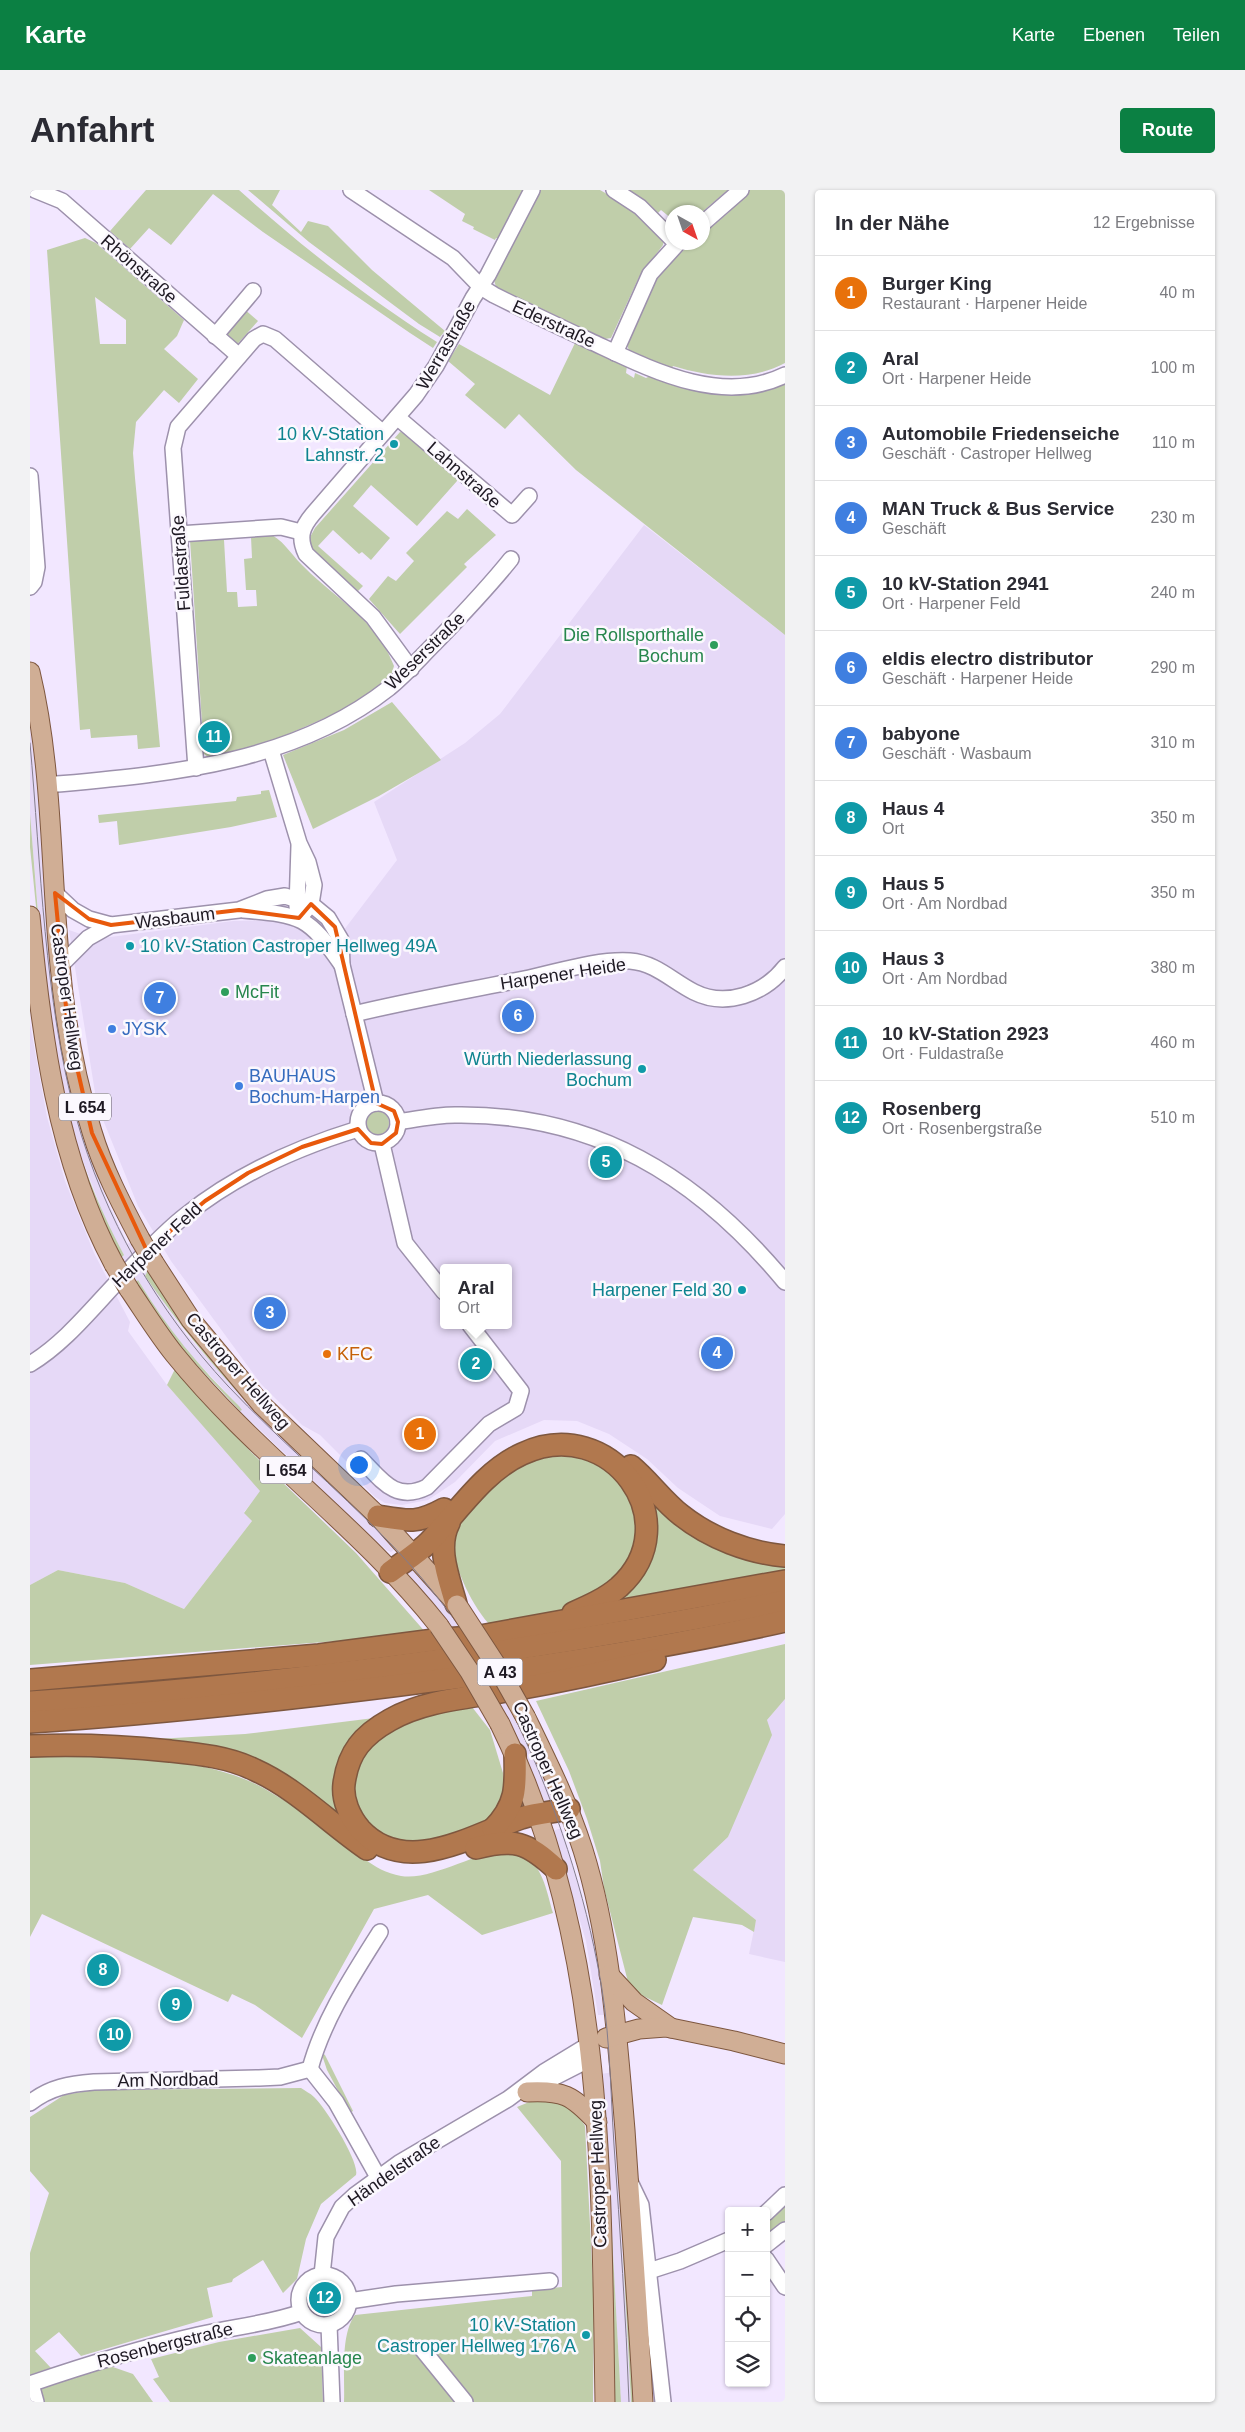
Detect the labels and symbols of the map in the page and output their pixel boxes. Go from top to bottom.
north arrow [665,205,710,250]
street label: Rhönstraße [97,231,181,307]
street label: Ederstraße [509,296,599,352]
street label: Werrastraße [412,297,480,393]
place label: 10 kV-Station Lahnstr. 2 [277,424,384,465]
marker: 10 kV-Station Lahnstr. 2 [388,438,400,450]
street label: Lahnstraße [423,438,505,512]
street label: Fuldastraße [168,514,194,612]
street label: Weserstraße [381,608,469,694]
place label: Die Rollsporthalle Bochum [563,625,704,666]
marker: Die Rollsporthalle Bochum [708,639,720,651]
pin: 11 [198,718,230,756]
street label: Wasbaum [134,903,216,933]
street label: Castroper Hellweg [47,922,87,1072]
place label: 10 kV-Station Castroper Hellweg 49A [140,936,437,956]
marker: 10 kV-Station Castroper Hellweg 49A [124,940,136,952]
street label: Harpener Heide [499,954,627,994]
pin: 7 [144,979,176,1017]
place label: McFit [235,982,279,1002]
marker: McFit [219,986,231,998]
pin: 6 [502,997,534,1035]
place label: JYSK [122,1019,167,1039]
marker: JYSK [106,1023,118,1035]
place label: Würth Niederlassung Bochum [464,1049,632,1090]
marker: Würth Niederlassung Bochum [636,1063,648,1075]
place label: BAUHAUS Bochum-Harpen [249,1066,380,1107]
marker: BAUHAUS Bochum-Harpen [233,1080,245,1092]
road number: L 654 [59,1094,111,1120]
pin: 5 [590,1143,622,1181]
street label: Harpener Feld [108,1198,206,1292]
place label: Harpener Feld 30 [592,1280,732,1300]
marker: Harpener Feld 30 [736,1284,748,1296]
pin: 3 [254,1294,286,1332]
street label: Castroper Hellweg [182,1309,294,1433]
pin: 4 [701,1334,733,1372]
place label: KFC [337,1344,373,1364]
pin: 2 [460,1345,492,1383]
marker: KFC [321,1348,333,1360]
pin: 1 [404,1415,436,1453]
your location [346,1452,372,1478]
road number: L 654 [260,1456,312,1484]
road number: A 43 [478,1658,522,1685]
street label: Castroper Hellweg [509,1698,587,1842]
pin: 8 [87,1951,119,1989]
pin: 9 [160,1986,192,2024]
pin: 10 [99,2016,131,2054]
street label: Am Nordbad [117,2069,219,2091]
street label: Castroper Hellweg [585,2100,611,2248]
street label: Händelstraße [344,2132,444,2210]
pin: 12 [309,2279,341,2317]
place label: 10 kV-Station Castroper Hellweg 176 A [377,2315,576,2356]
street label: Rosenbergstraße [95,2318,235,2372]
marker: 10 kV-Station Castroper Hellweg 176 A [580,2329,592,2341]
place label: Skateanlage [262,2348,362,2368]
marker: Skateanlage [246,2352,258,2364]

